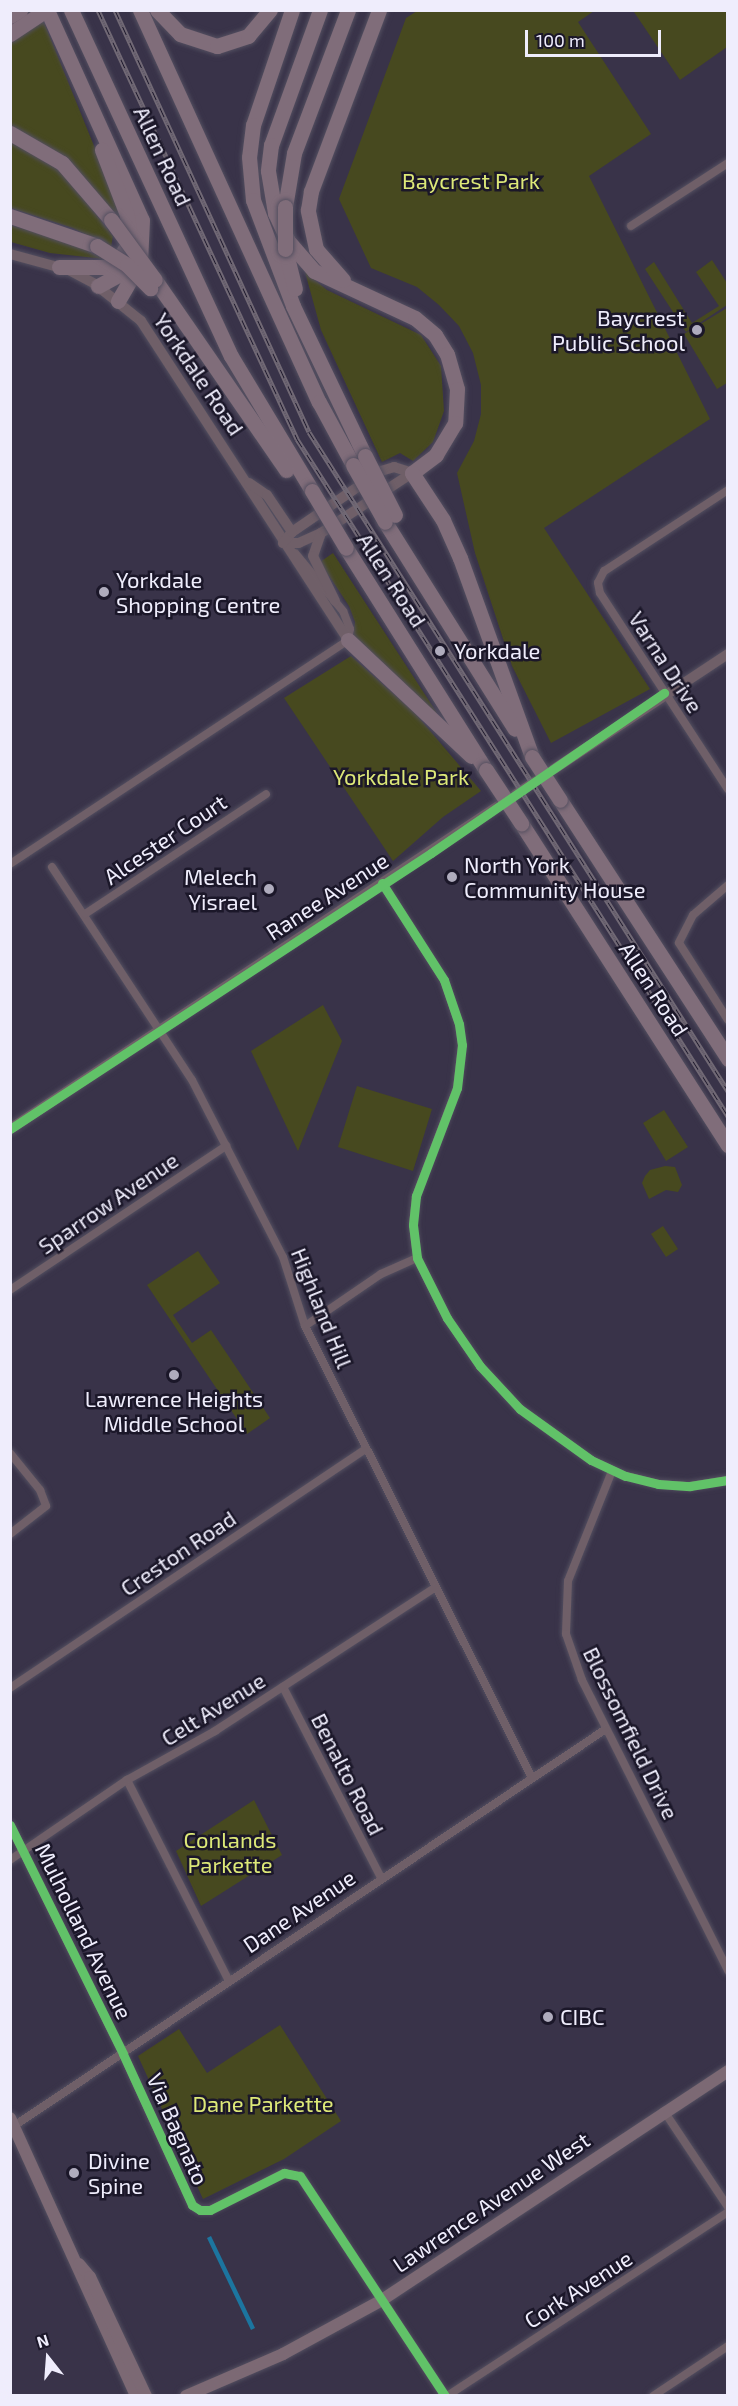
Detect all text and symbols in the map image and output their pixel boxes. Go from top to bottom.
scale bar [528,18,664,56]
text: 100 m [536,29,585,51]
street label: Allen Road [128,102,198,210]
park label: Baycrest Park [402,168,540,194]
place label: Baycrest Public School [552,304,685,356]
street label: Yorkdale Road [148,308,250,440]
marker: Baycrest Public School [690,323,704,337]
street label: Allen Road [352,528,432,632]
place label: Yorkdale Shopping Centre [116,566,280,618]
marker: Yorkdale Shopping Centre [97,585,111,599]
street label: Varna Drive [623,606,709,718]
place label: Yorkdale [454,638,540,664]
marker: Yorkdale [431,642,449,660]
park label: Yorkdale Park [333,764,469,790]
street label: Alcester Court [99,788,231,890]
street label: Ranee Avenue [261,847,393,945]
place label: North York Community House [464,851,646,902]
place label: Melech Yisrael [184,863,257,914]
marker: North York Community House [445,870,459,884]
marker: Melech Yisrael [262,882,276,896]
street label: Allen Road [614,937,694,1041]
street label: Sparrow Avenue [33,1146,183,1260]
street label: Highland Hill [286,1244,358,1372]
marker: Lawrence Heights Middle School [167,1368,181,1382]
place label: Lawrence Heights Middle School [85,1385,263,1436]
street label: Creston Road [115,1505,241,1601]
street label: Blossomfield Drive [578,1643,684,1823]
street label: Celt Avenue [156,1667,270,1751]
street label: Benalto Road [306,1709,390,1839]
park label: Conlands Parkette [184,1826,276,1878]
street label: Mulholland Avenue [30,1839,138,2023]
street label: Dane Avenue [238,1864,360,1958]
place label: CIBC [560,2004,604,2030]
marker: CIBC [541,2010,555,2024]
street label: Via Bagnato [142,2069,214,2189]
park label: Dane Parkette [192,2091,334,2117]
street label: Lawrence Avenue West [387,2126,595,2278]
place label: Divine Spine [88,2147,150,2198]
marker: Divine Spine [65,2164,83,2182]
street label: Cork Avenue [519,2244,637,2334]
north arrow [18,2328,78,2388]
text: N [34,2330,51,2351]

